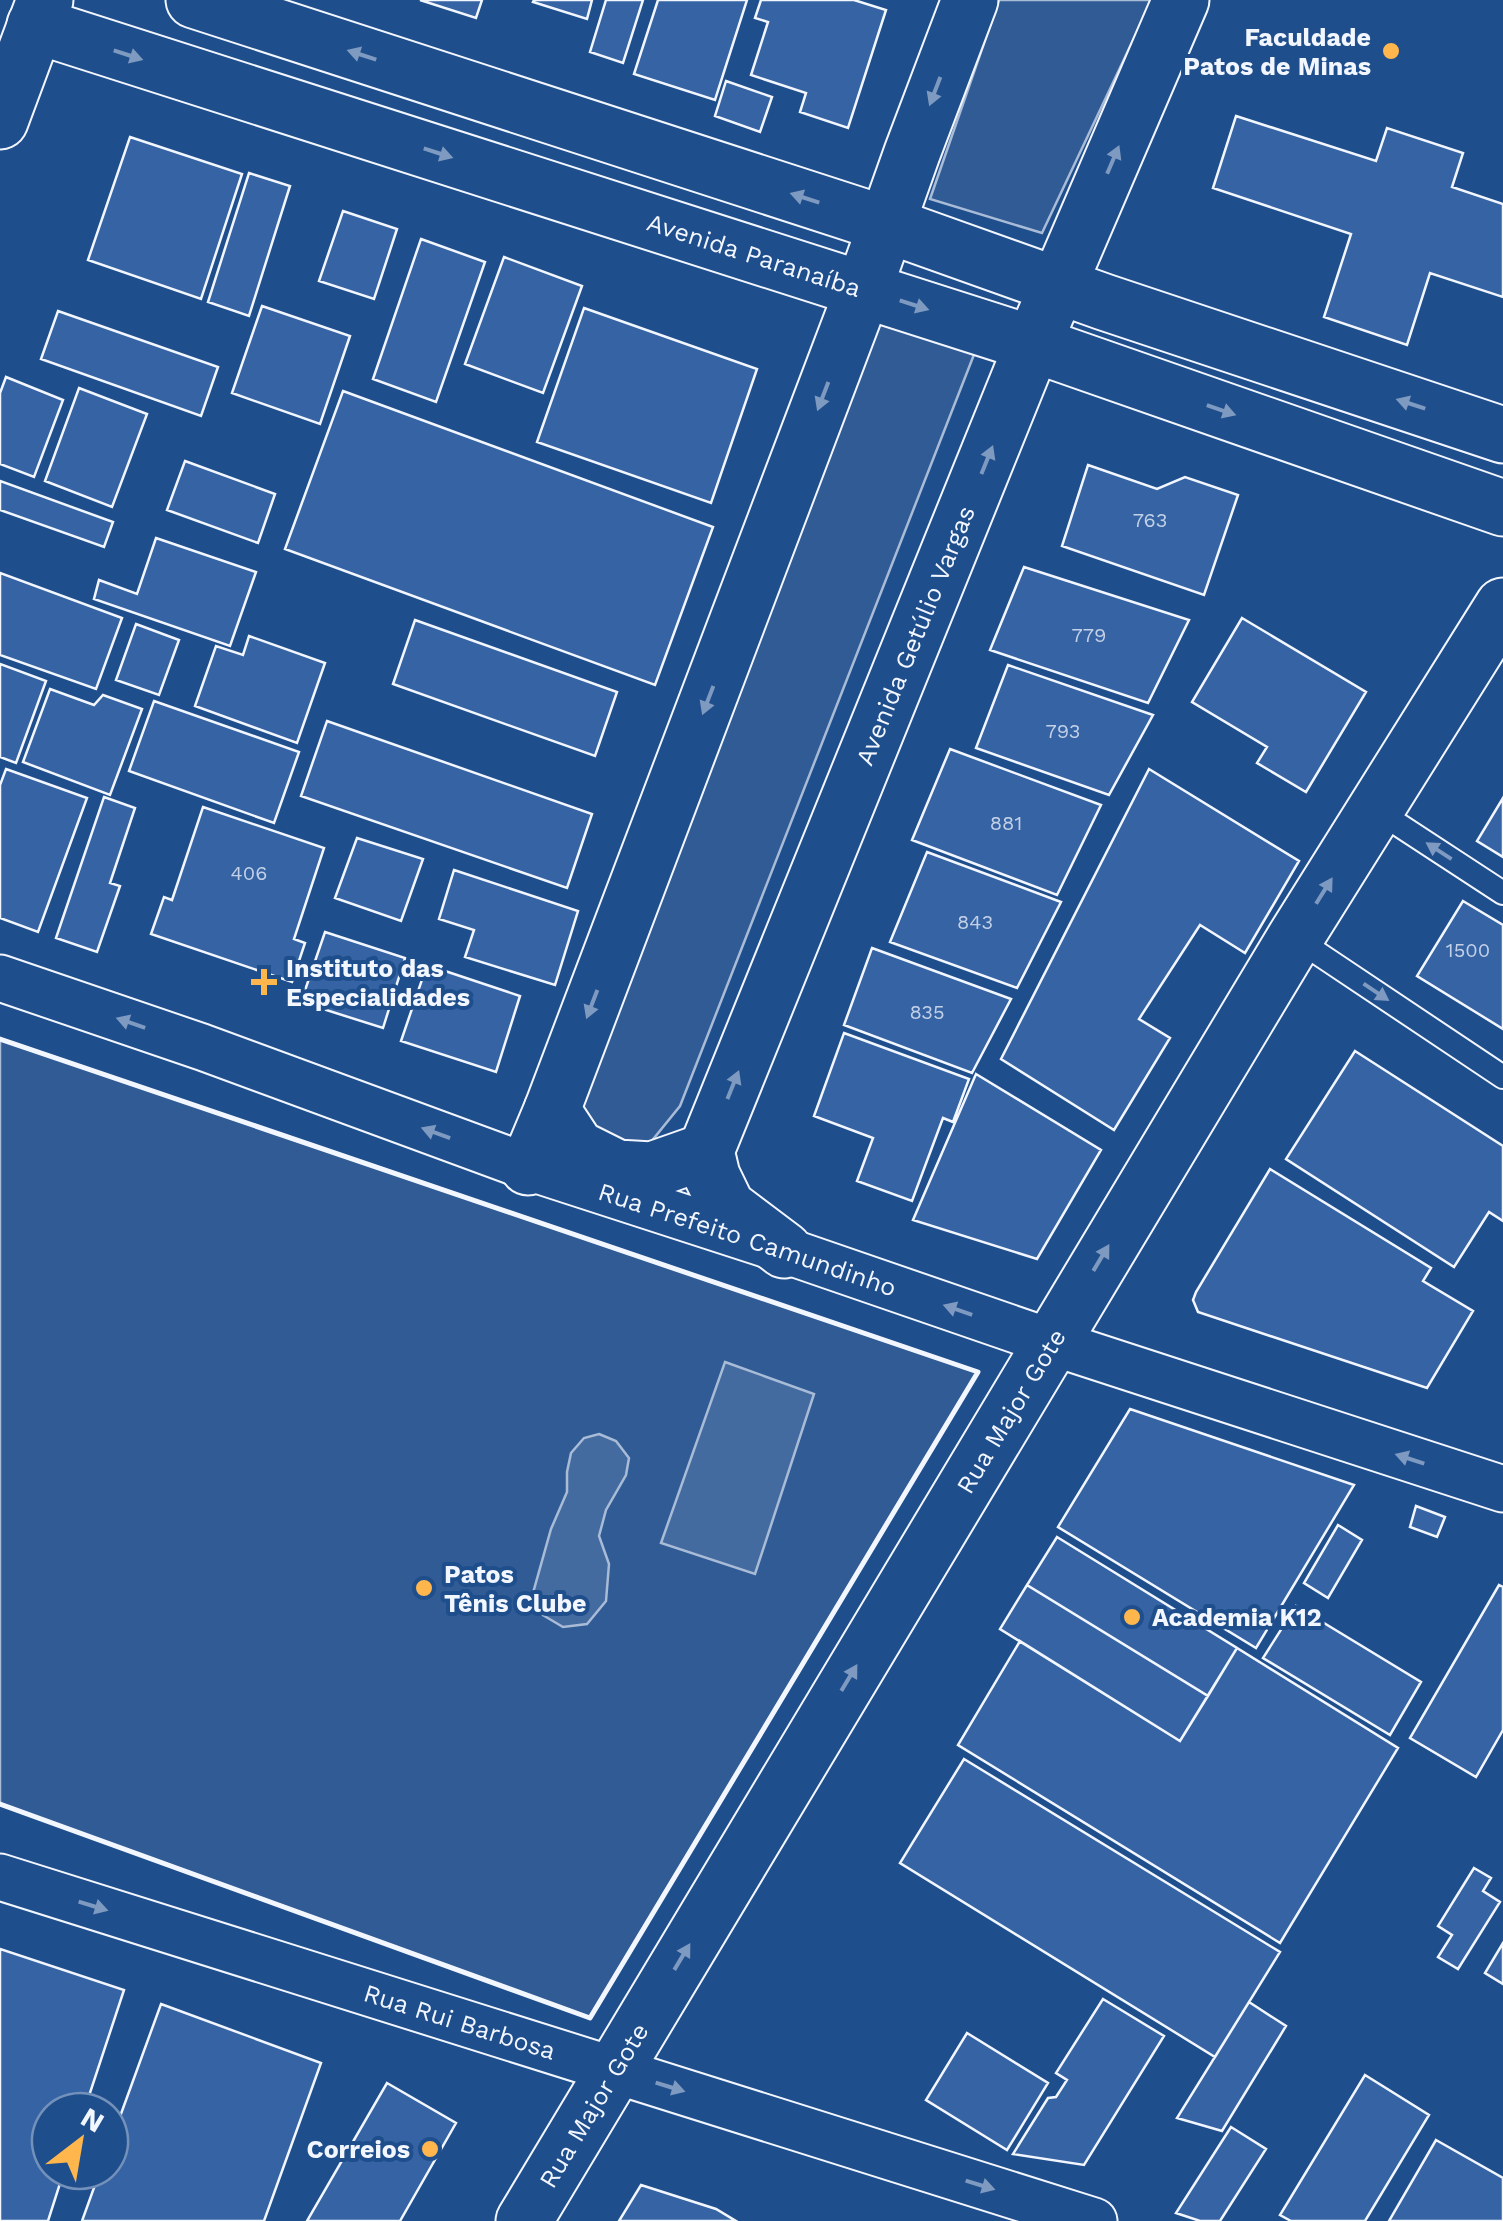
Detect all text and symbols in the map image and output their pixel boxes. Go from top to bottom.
place label: Faculdade Patos de Minas [1183,23,1371,81]
marker: Faculdade Patos de Minas [1380,40,1402,62]
one-way arrow [347,46,377,61]
one-way arrow [113,48,143,63]
one-way arrow [927,76,943,106]
one-way arrow [1105,145,1121,175]
one-way arrow [423,146,453,161]
one-way arrow [789,190,819,205]
street label: Avenida Paranaíba [644,207,865,303]
one-way arrow [899,298,929,313]
one-way arrow [815,381,830,411]
one-way arrow [1395,396,1425,411]
one-way arrow [1207,403,1237,418]
one-way arrow [979,444,995,474]
street label: Avenida Getúlio Vargas [849,501,980,769]
house number: 763 [1133,508,1167,532]
house number: 779 [1072,623,1106,647]
one-way arrow [700,685,715,715]
house number: 793 [1046,719,1080,743]
house number: 881 [990,811,1022,835]
one-way arrow [1425,842,1453,860]
house number: 406 [231,861,267,885]
one-way arrow [1315,877,1332,905]
house number: 843 [957,910,993,934]
house number: 1500 [1446,938,1490,962]
place label: Instituto das Especialidades [286,954,470,1012]
marker: Instituto das Especialidades [251,969,277,995]
one-way arrow [1363,982,1390,1001]
one-way arrow [584,989,600,1019]
house number: 835 [909,1000,945,1024]
one-way arrow [116,1014,146,1029]
one-way arrow [725,1070,741,1100]
one-way arrow [421,1125,451,1141]
street label: Rua Prefeito Camundinho [595,1176,900,1302]
one-way arrow [1092,1244,1109,1272]
one-way arrow [943,1302,973,1317]
street label: Rua Major Gote [950,1323,1071,1499]
one-way arrow [1395,1450,1425,1465]
place label: Patos Tênis Clube [444,1560,587,1618]
marker: Patos Tênis Clube [413,1577,435,1599]
place label: Academia K12 [1152,1603,1322,1632]
marker: Academia K12 [1121,1606,1143,1628]
one-way arrow [840,1664,857,1692]
one-way arrow [78,1899,109,1914]
one-way arrow [673,1943,690,1971]
street label: Rua Rui Barbosa [360,1978,559,2065]
street label: Rua Major Gote [533,2018,654,2193]
one-way arrow [656,2081,686,2096]
north arrow [30,2091,130,2191]
text: N [75,2101,110,2139]
place label: Correios [307,2135,410,2164]
marker: Correios [419,2138,441,2160]
one-way arrow [966,2178,996,2193]

